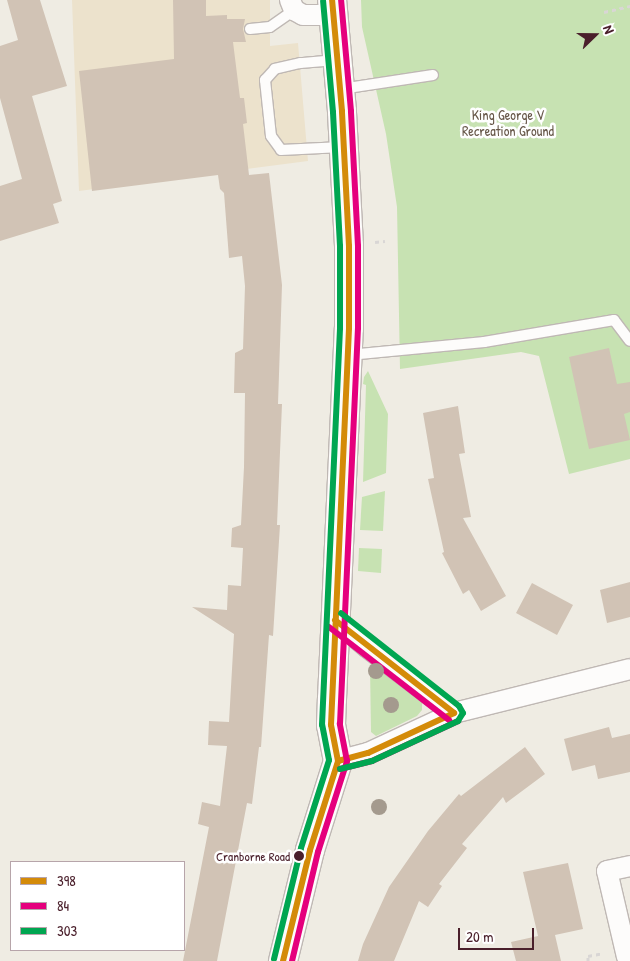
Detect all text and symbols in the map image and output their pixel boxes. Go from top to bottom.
north arrow [570,10,620,60]
text: N [599,22,620,36]
park label: King George V Recreation Ground [462,107,554,140]
place label: Cranborne Road [216,848,290,864]
marker: Cranborne Road [294,851,304,861]
legend [10,861,185,951]
text: 398 [57,870,76,891]
text: 84 [57,895,69,916]
scale bar [460,918,536,950]
text: 303 [57,920,77,941]
text: 20 m [466,926,493,947]

